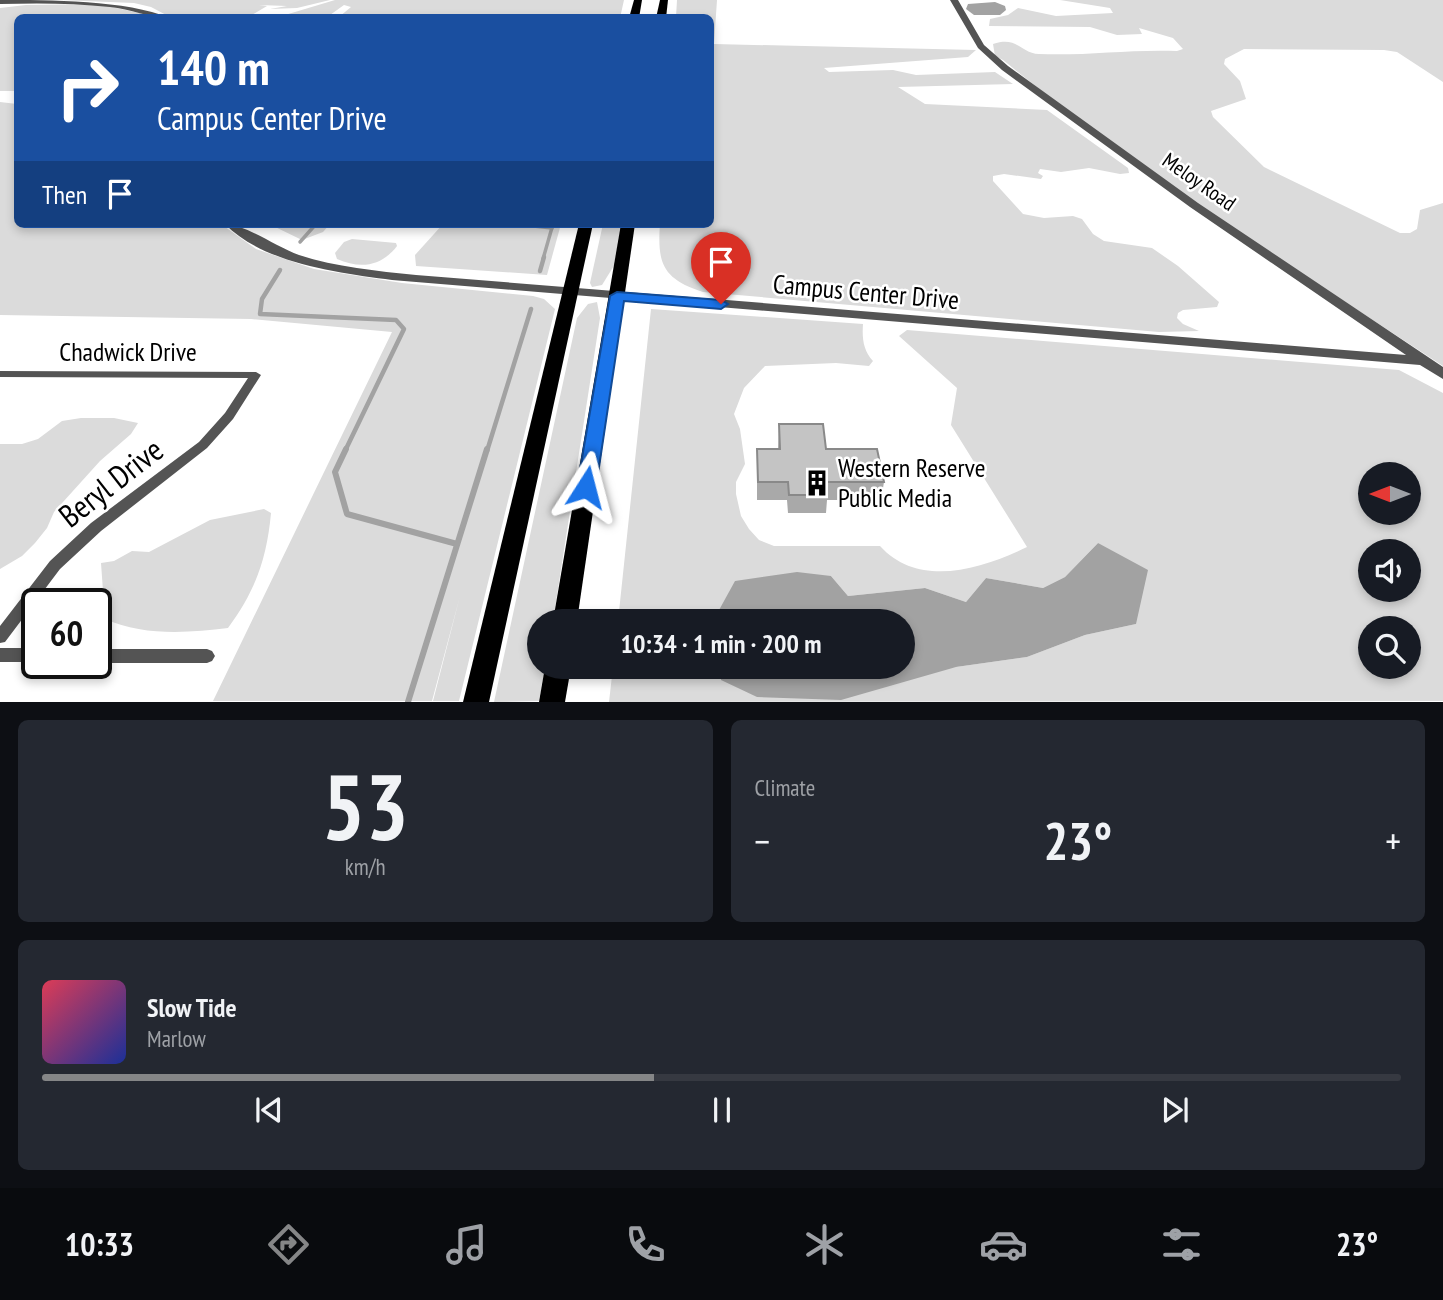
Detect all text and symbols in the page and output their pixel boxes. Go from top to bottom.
text: 140 m [157,35,270,99]
icon: right [42,42,133,133]
text: Campus Center Drive [157,97,387,139]
street label: Meloy Road [1157,147,1241,217]
icon: arrive [101,175,139,213]
text: Then [42,178,87,211]
pin [691,232,751,304]
icon: arrive [702,243,740,281]
street label: Campus Center Drive [772,267,960,316]
street label: Chadwick Drive [59,335,197,368]
street label: Beryl Drive [50,428,171,536]
position arrow [549,450,623,524]
place label: Western Reserve Public Media [838,451,985,514]
north arrow [1358,462,1421,525]
map controls [1358,462,1421,679]
building icon: Western Reserve Public Media [802,468,832,498]
button: sound [1358,539,1421,602]
speed limit sign: 60 [21,588,112,679]
button: search [1358,616,1421,679]
text: 10:34 · 1 min · 200 m [621,627,821,660]
text: 53 [322,747,409,865]
text: Climate [755,773,815,802]
text: 23° [1043,807,1112,874]
text: − [755,816,770,865]
text: + [1385,816,1401,865]
text: km/h [345,852,386,881]
text: Slow Tide [147,991,237,1024]
text: Marlow [147,1024,206,1053]
icon: previous [250,1091,288,1129]
icon: pause [703,1091,741,1129]
icon: next [1156,1091,1194,1129]
icon: directions [264,1220,313,1269]
icon: music [442,1220,491,1269]
icon: phone [621,1220,670,1269]
icon: climate [800,1220,849,1269]
icon: car [979,1220,1028,1269]
icon: filters [1157,1220,1206,1269]
text: 10:33 [65,1223,134,1265]
text: 23° [1336,1223,1378,1265]

